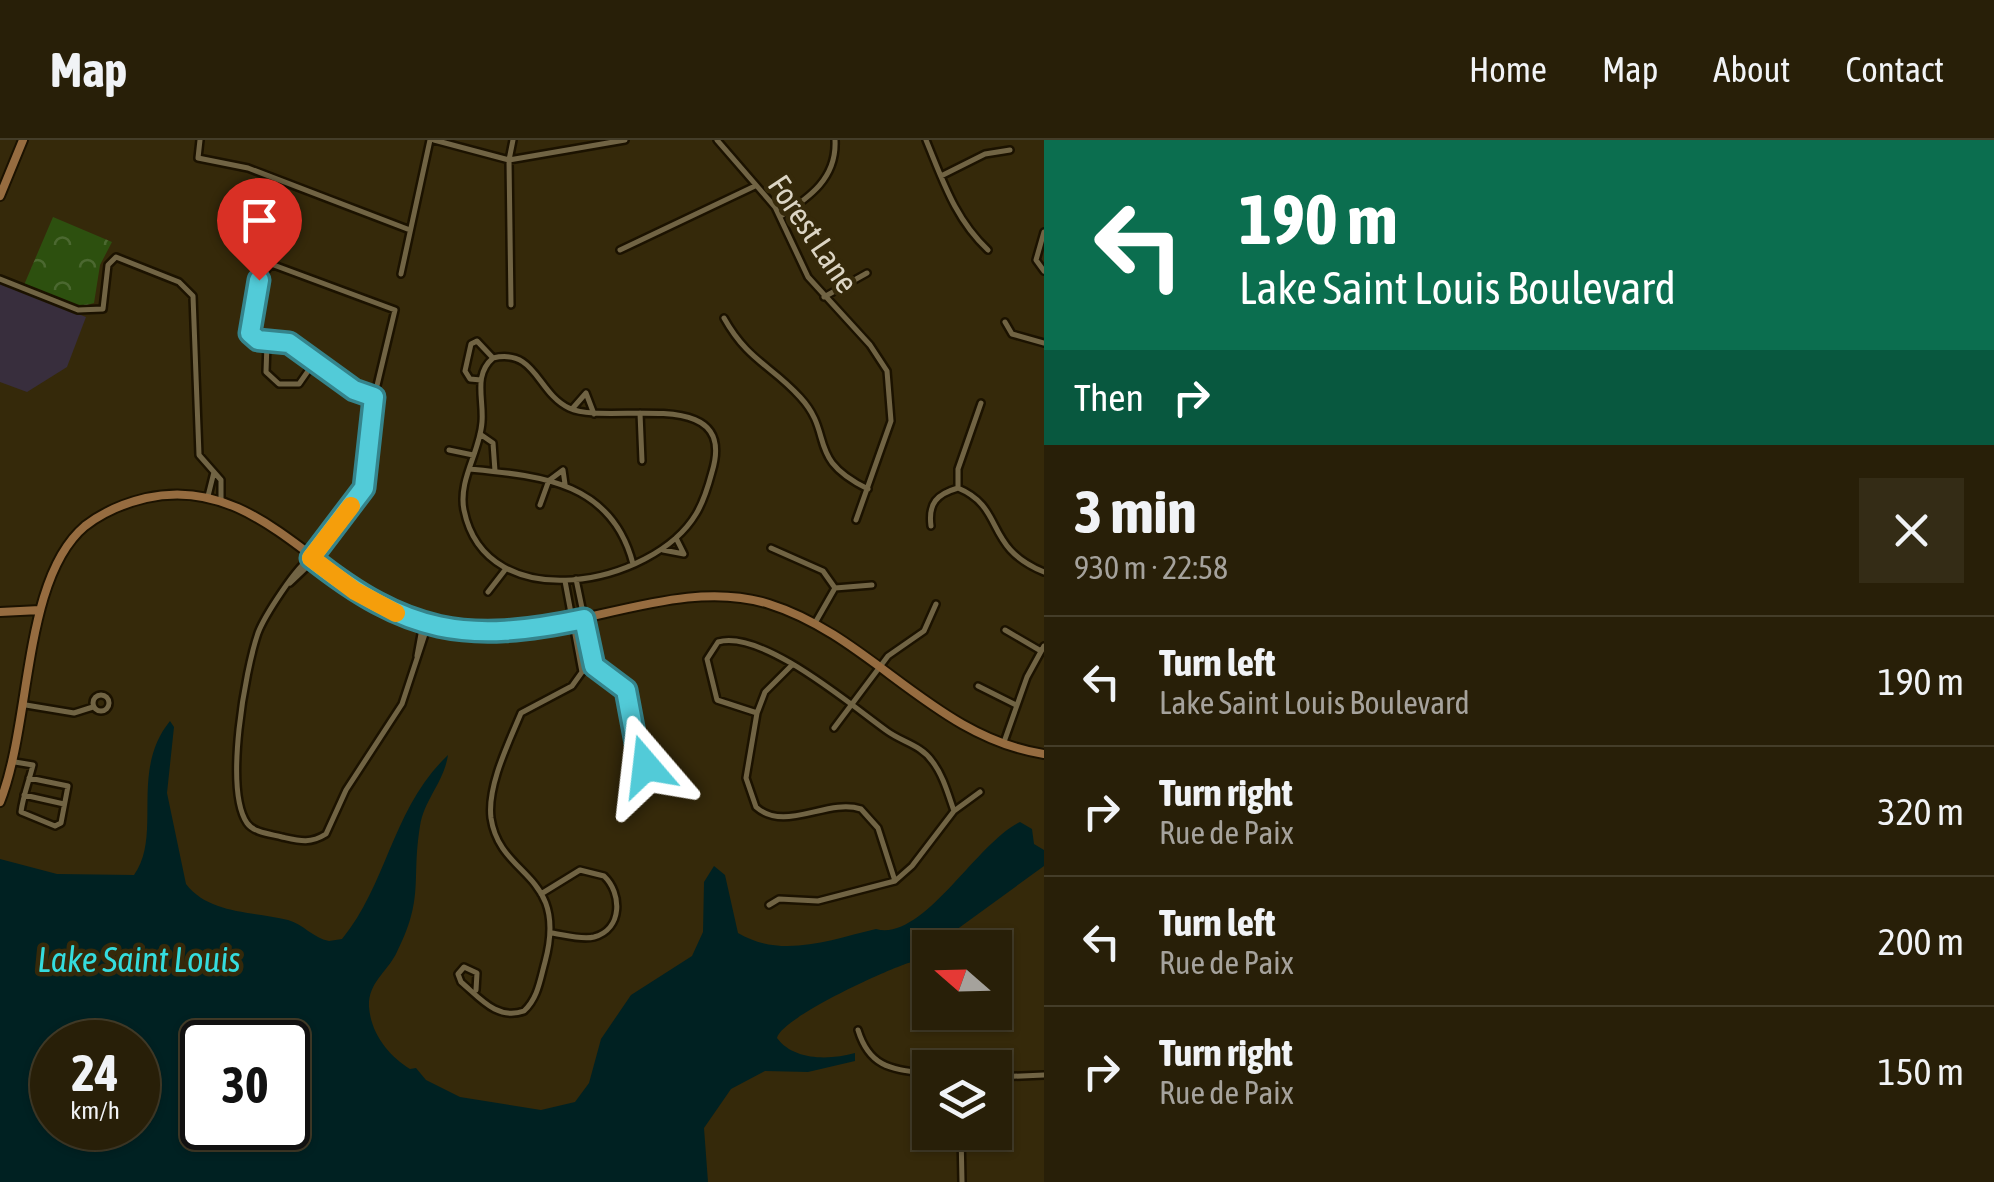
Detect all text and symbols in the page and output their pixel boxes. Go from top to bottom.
text: Map [50,42,127,97]
text: Home [1469,49,1547,89]
text: Map [1602,49,1658,89]
text: About [1713,49,1790,89]
text: Contact [1845,49,1944,89]
street label: Forest Lane [761,168,866,299]
pin [217,178,302,281]
text: 190 m [1239,179,1398,259]
icon: left [1074,180,1204,310]
icon: arrive [232,193,287,248]
text: Lake Saint Louis Boulevard [1239,262,1676,314]
icon: right [1164,370,1219,425]
text: Then [1074,376,1144,419]
text: 3 min [1074,477,1197,546]
button: close [1859,478,1964,583]
text: 930 m · 22:58 [1074,549,1228,586]
text: Turn left [1159,641,1275,684]
icon: left [1074,654,1129,709]
text: 190 m [1878,660,1964,703]
text: Lake Saint Louis Boulevard [1159,684,1470,721]
position arrow [594,714,698,818]
text: Turn right [1159,771,1293,814]
icon: right [1074,784,1129,839]
text: 320 m [1878,790,1964,833]
text: Rue de Paix [1159,814,1294,851]
text: Turn left [1159,901,1275,944]
icon: left [1074,914,1129,969]
text: 200 m [1878,920,1964,963]
north arrow [912,930,1012,1030]
map controls [912,930,1012,1150]
water label: Lake Saint Louis [37,939,241,979]
text: Rue de Paix [1159,944,1294,981]
speed limit sign: 30 [180,1020,310,1150]
text: Turn right [1159,1031,1293,1074]
text: 24 [71,1044,118,1102]
icon: right [1074,1044,1129,1099]
button: layers [912,1050,1012,1150]
text: 150 m [1878,1050,1964,1093]
text: Rue de Paix [1159,1074,1294,1111]
text: km/h [70,1096,120,1124]

